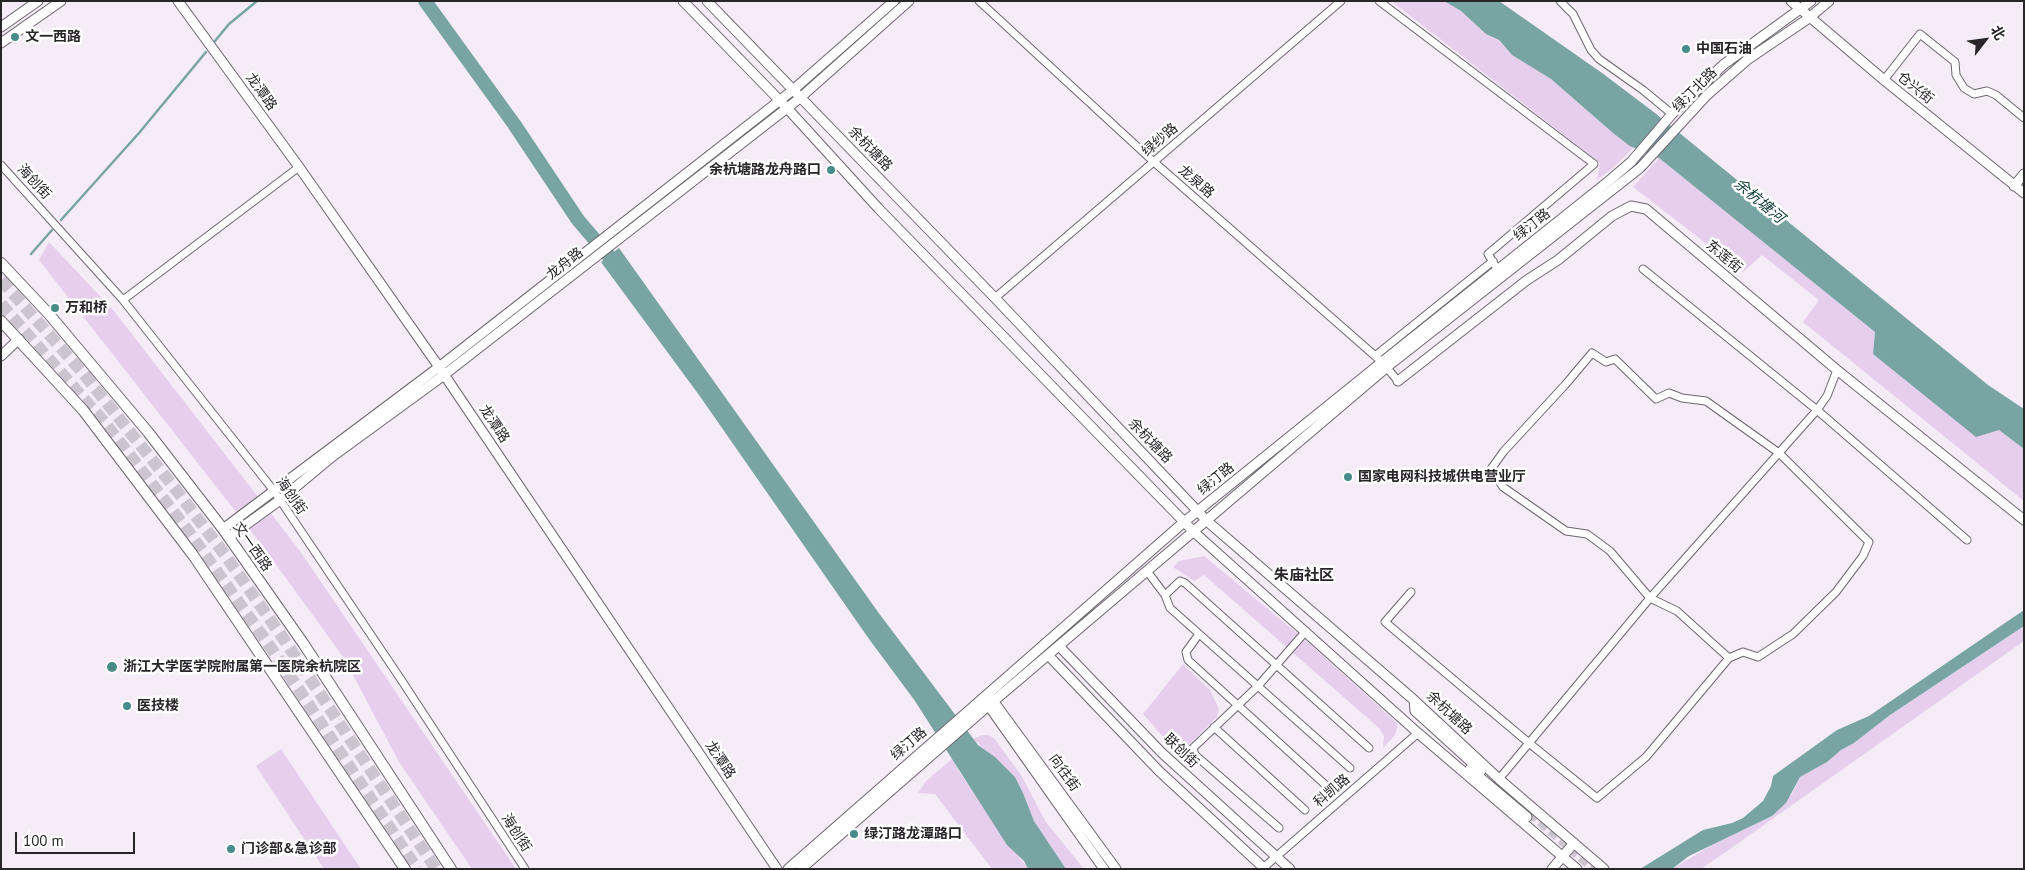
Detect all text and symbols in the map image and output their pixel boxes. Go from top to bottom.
north arrow [1960,15,2010,65]
text: 北 [1987,22,2009,43]
place label: 文一西路 [25,29,81,45]
marker: 文一西路 [9,31,21,43]
place label: 中国石油 [1696,41,1752,57]
marker: 中国石油 [1680,43,1692,55]
street label: 绿汀北路 [1669,64,1721,116]
street label: 仓兴街 [1893,68,1937,108]
street label: 龙潭路 [242,70,280,114]
street label: 绿纱路 [1139,120,1181,160]
street label: 余杭塘路 [845,123,895,175]
street label: 海创街 [14,161,54,203]
place label: 余杭塘路龙舟路口 [709,162,821,178]
street label: 龙泉路 [1175,162,1217,202]
marker: 余杭塘路龙舟路口 [825,164,837,176]
water label: 余杭塘河 [1730,175,1788,227]
street label: 绿汀路 [1510,205,1554,245]
street label: 东莲街 [1703,237,1745,277]
street label: 龙舟路 [543,244,587,284]
place label: 万和桥 [65,300,107,316]
marker: 万和桥 [49,302,61,314]
street label: 龙潭路 [475,402,513,446]
street label: 余杭塘路 [1125,415,1175,467]
street label: 绿汀路 [1194,459,1238,499]
place label: 国家电网科技城供电营业厅 [1358,469,1526,485]
marker: 国家电网科技城供电营业厅 [1342,471,1354,483]
street label: 海创街 [272,474,310,518]
street label: 文一西路 [229,519,275,575]
district label: 朱庙社区 [1274,567,1334,585]
place label: 浙江大学医学院附属第一医院余杭院区 [123,659,361,675]
marker: 浙江大学医学院附属第一医院余杭院区 [105,660,119,674]
street label: 余杭塘路 [1423,688,1475,738]
place label: 医技楼 [137,698,179,714]
marker: 医技楼 [121,700,133,712]
street label: 绿汀路 [888,724,930,764]
street label: 联创街 [1160,730,1202,772]
street label: 龙潭路 [701,738,739,782]
street label: 向往街 [1045,751,1083,795]
street label: 科凯路 [1311,771,1353,811]
street label: 海创街 [498,811,534,855]
scale bar [18,822,138,854]
place label: 绿汀路龙潭路口 [864,826,962,842]
marker: 绿汀路龙潭路口 [848,828,860,840]
text: 100 m [23,831,64,850]
place label: 门诊部&急诊部 [241,841,336,857]
marker: 门诊部&急诊部 [225,843,237,855]

